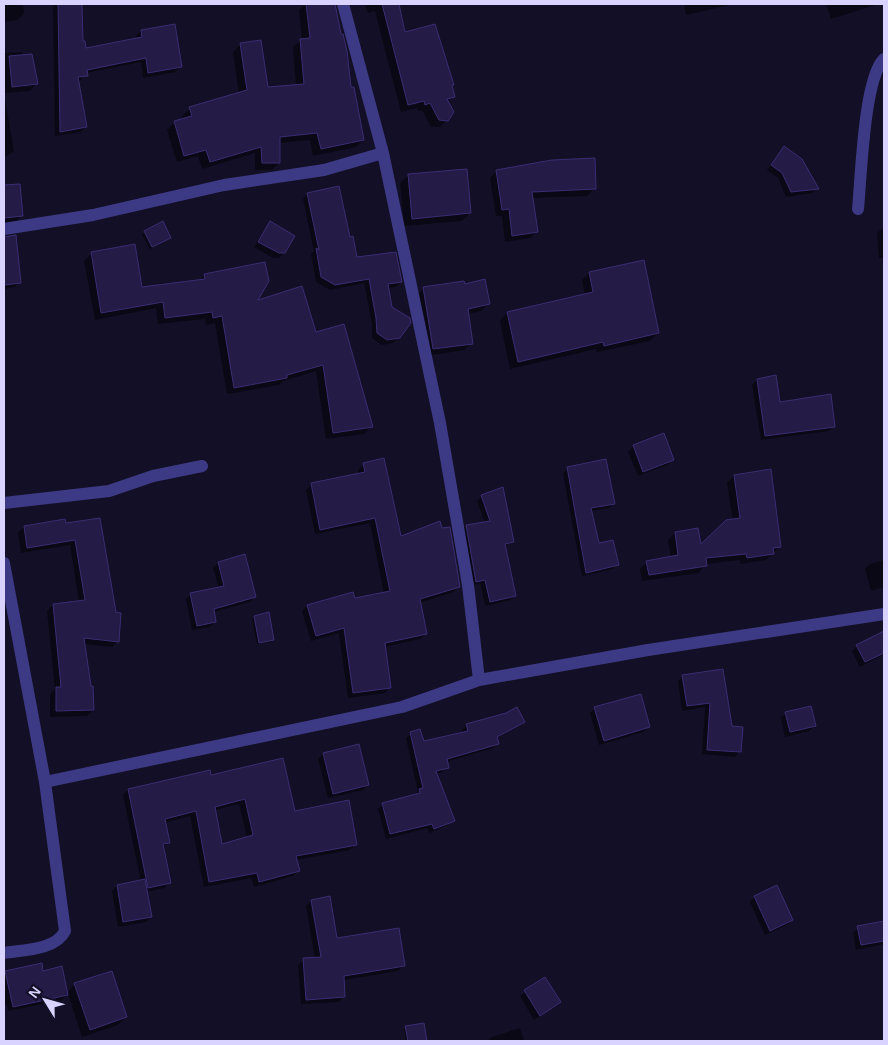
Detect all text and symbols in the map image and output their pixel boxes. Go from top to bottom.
north arrow [20,975,70,1025]
text: N [25,983,44,1001]

